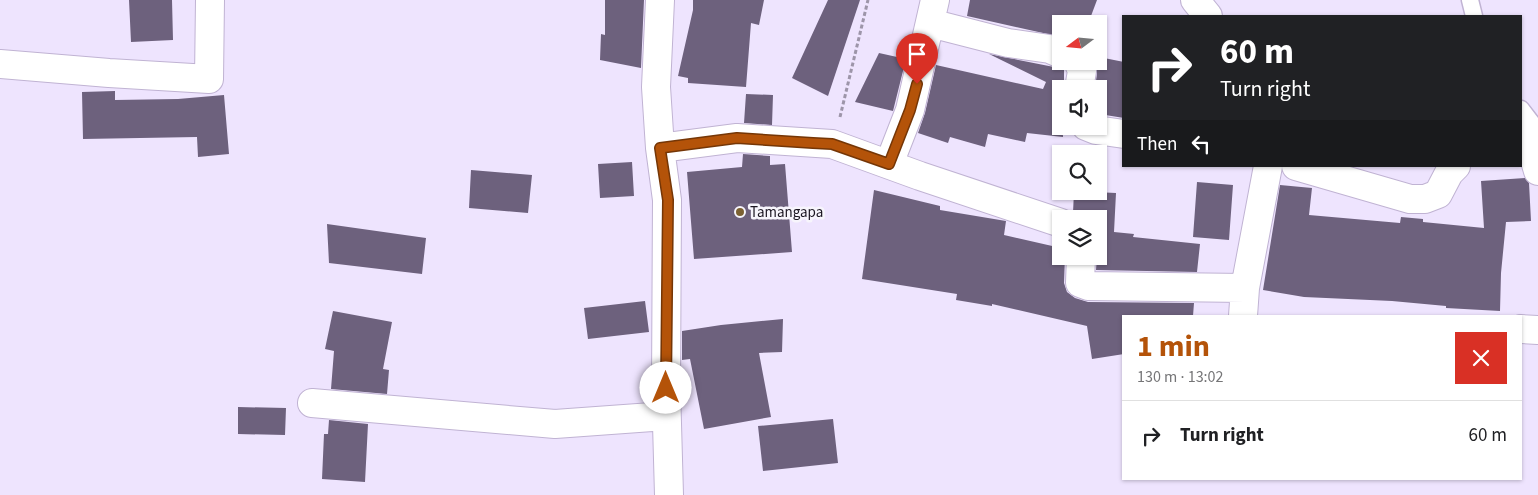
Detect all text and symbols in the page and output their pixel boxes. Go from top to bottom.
north arrow [1052,15,1108,70]
map controls [1052,15,1107,265]
text: 60 m [1220,27,1294,77]
pin [896,33,938,84]
icon: right [1137,35,1202,100]
icon: arrive [903,40,931,68]
text: Turn right [1220,73,1310,105]
button: sound [1052,80,1107,135]
icon: left [1187,130,1215,158]
text: Then [1137,131,1177,158]
button: search [1052,145,1107,200]
place label: Tamangapa [750,202,823,223]
marker: Tamangapa [734,206,746,218]
button: layers [1052,210,1107,265]
text: 1 min [1137,325,1210,368]
button: close [1455,332,1507,384]
position arrow [639,361,691,413]
text: 130 m · 13:02 [1137,366,1224,388]
icon: right [1137,422,1165,450]
text: Turn right [1180,422,1264,449]
text: 60 m [1469,422,1507,449]

